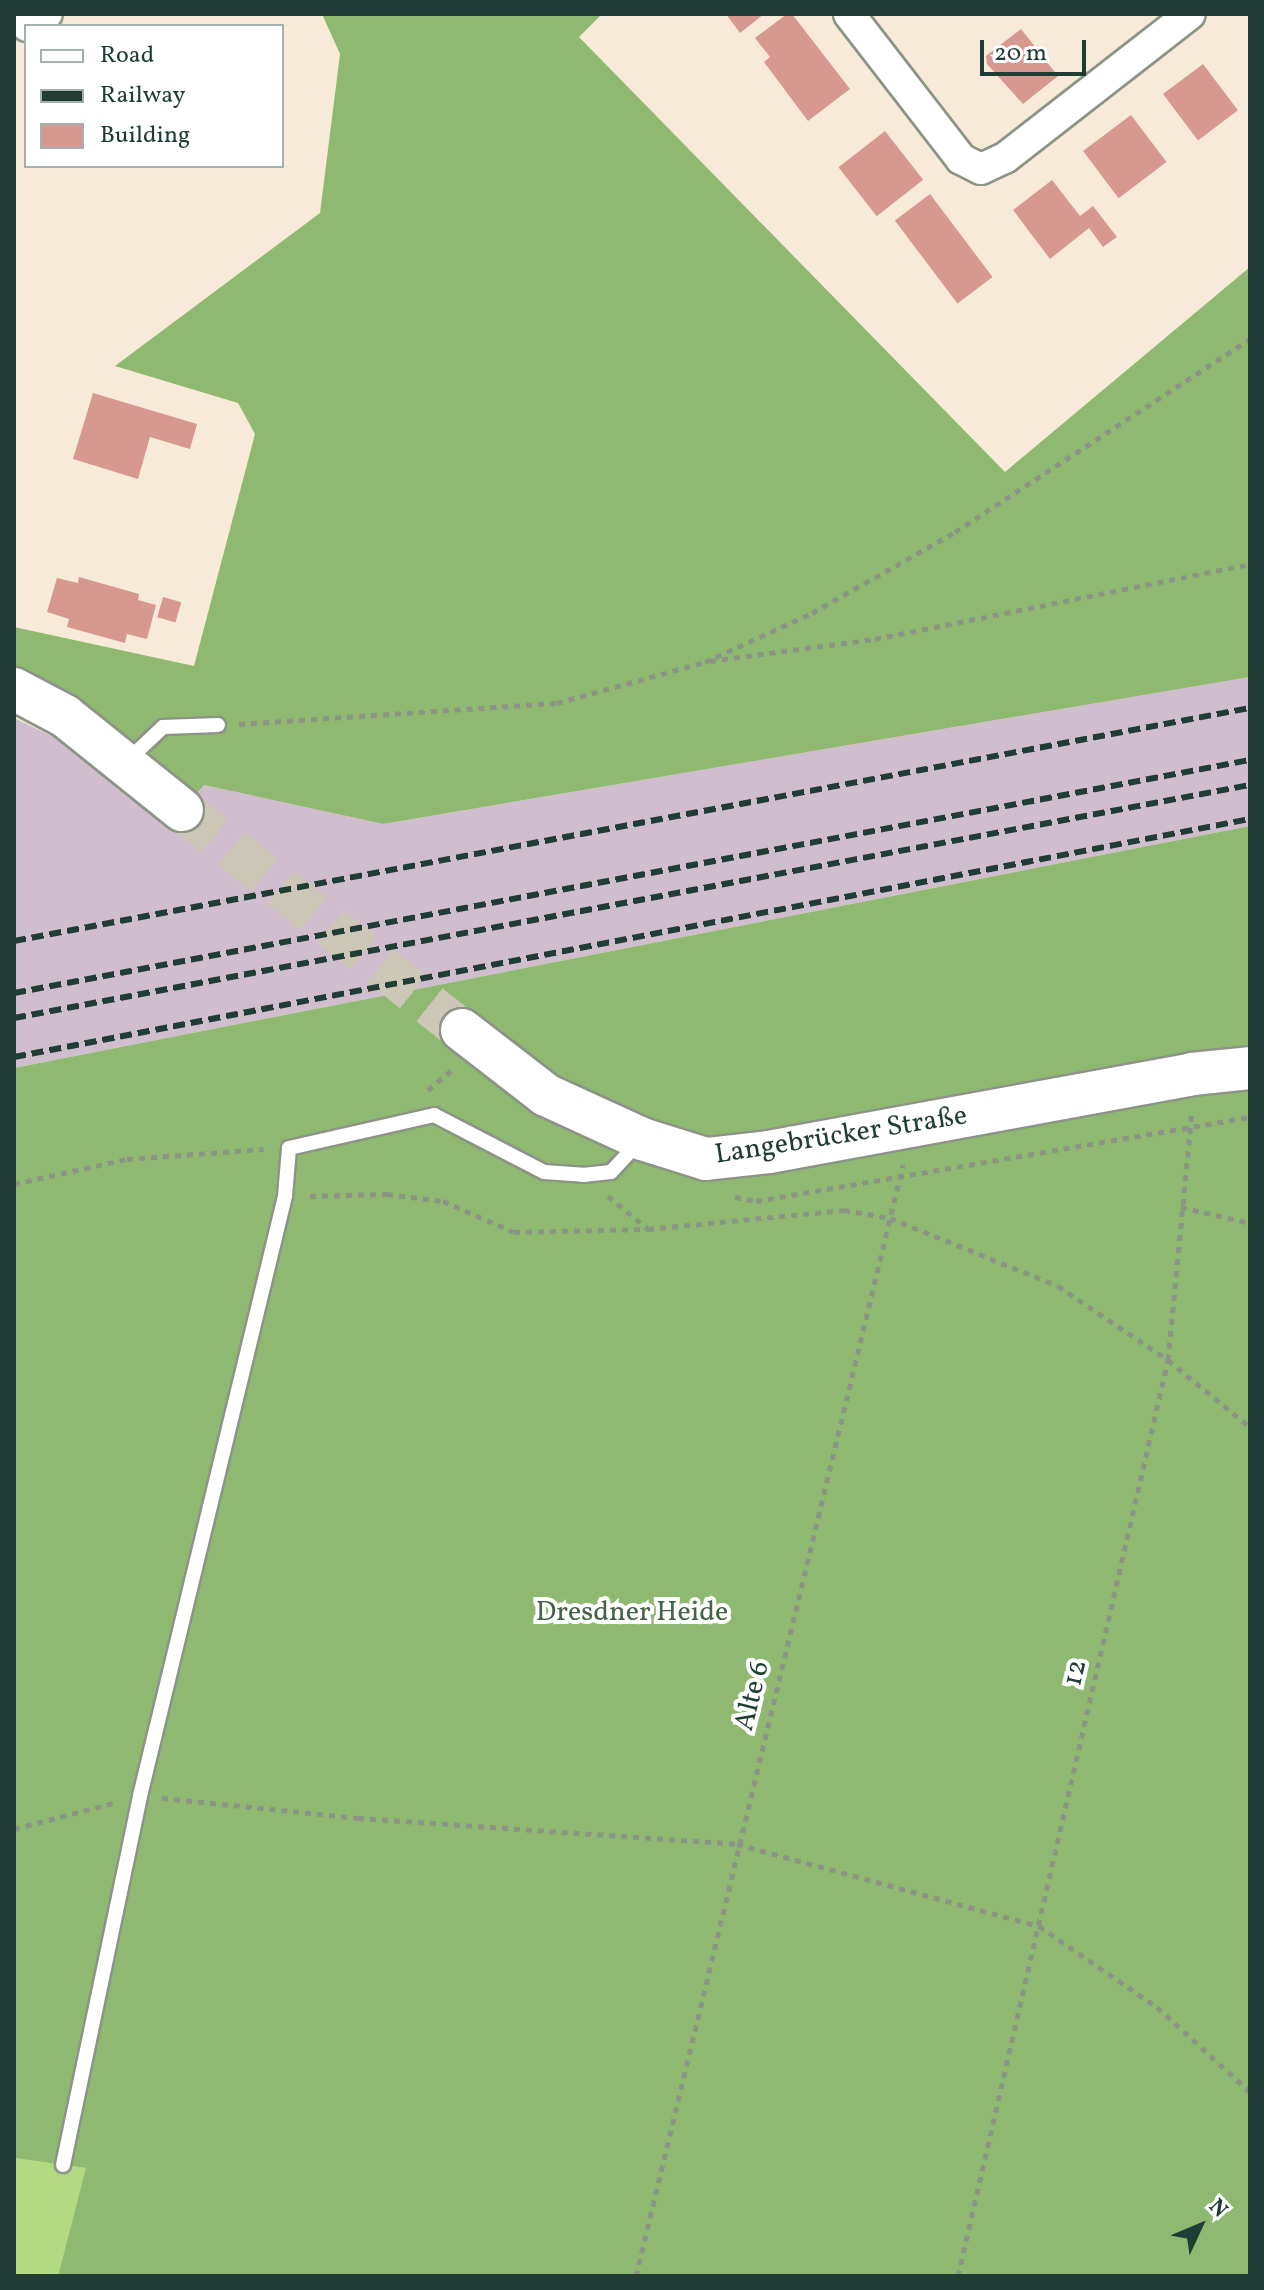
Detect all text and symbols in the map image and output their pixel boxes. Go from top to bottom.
legend [24,24,284,168]
scale bar [984,24,1090,74]
text: 20 m [994,37,1047,71]
text: Road [100,39,154,73]
text: Railway [100,79,186,113]
text: Building [100,119,190,153]
street label: Langebrücker Straße [712,1099,970,1173]
park label: Dresdner Heide [536,1596,728,1630]
street label: 12 [1057,1657,1095,1689]
street label: Alte 6 [728,1658,778,1734]
north arrow [1160,2186,1240,2266]
text: N [1201,2192,1234,2225]

